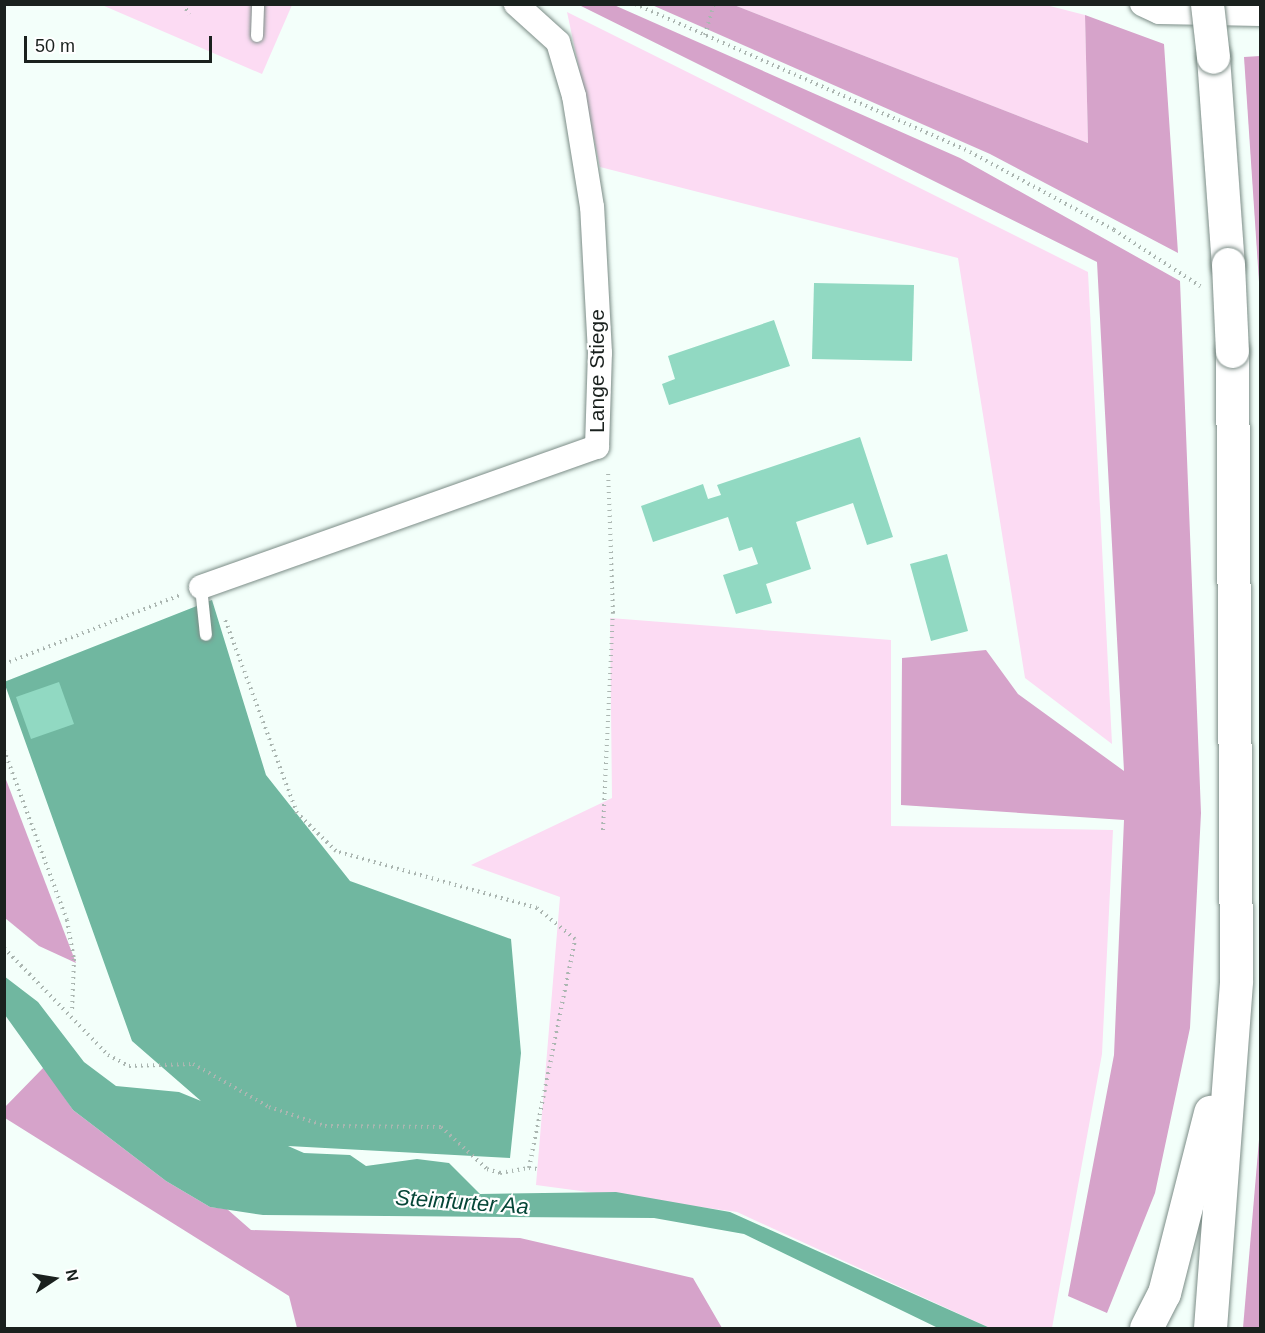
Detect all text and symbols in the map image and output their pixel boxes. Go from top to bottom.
scale bar [27,24,214,62]
text: 50 m [35,36,75,56]
street label: Lange Stiege [584,309,610,433]
water label: Steinfurter Aa [394,1184,530,1220]
north arrow [24,1249,84,1309]
text: N [63,1268,82,1283]

